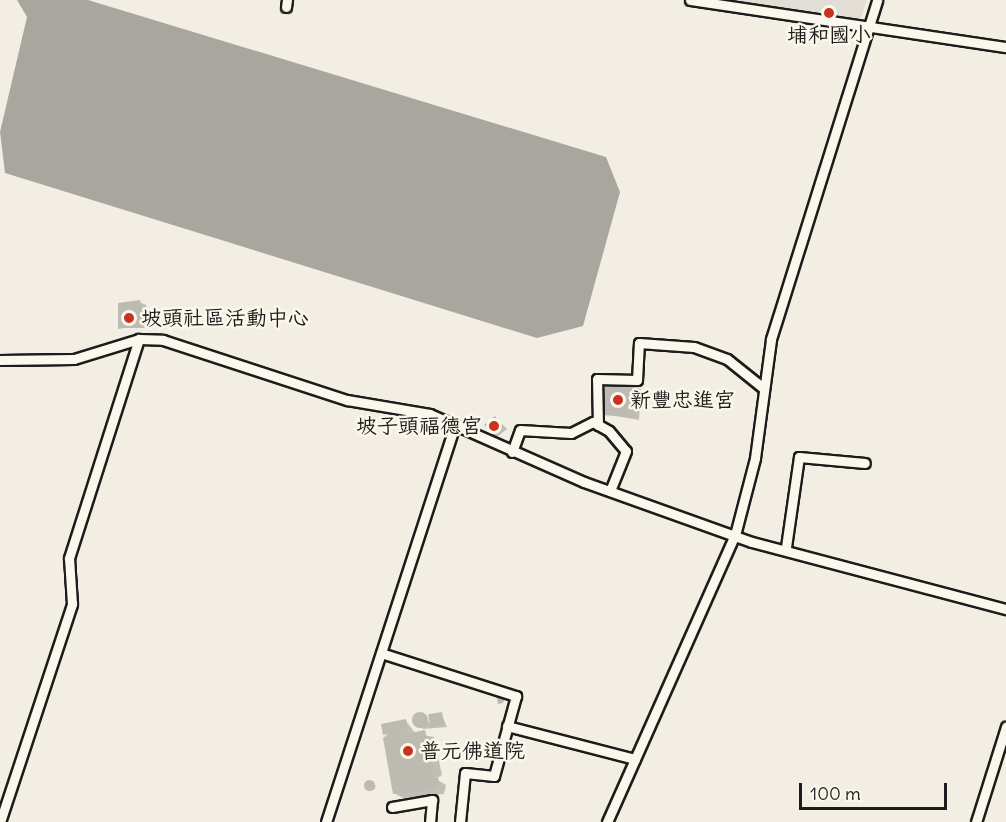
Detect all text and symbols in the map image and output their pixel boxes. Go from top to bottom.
marker: 埔和國小 [822,6,836,20]
place label: 埔和國小 [787,22,871,48]
place label: 坡頭社區活動中心 [141,305,309,331]
marker: 坡頭社區活動中心 [122,311,136,325]
place label: 新豐忠進宮 [630,387,735,413]
marker: 新豐忠進宮 [611,393,625,407]
place label: 坡子頭福德宫 [356,413,482,439]
marker: 坡子頭福德宫 [487,419,501,433]
place label: 普元佛道院 [420,738,525,764]
marker: 普元佛道院 [401,744,415,758]
scale bar [802,771,950,809]
text: 100 m [810,782,861,805]

